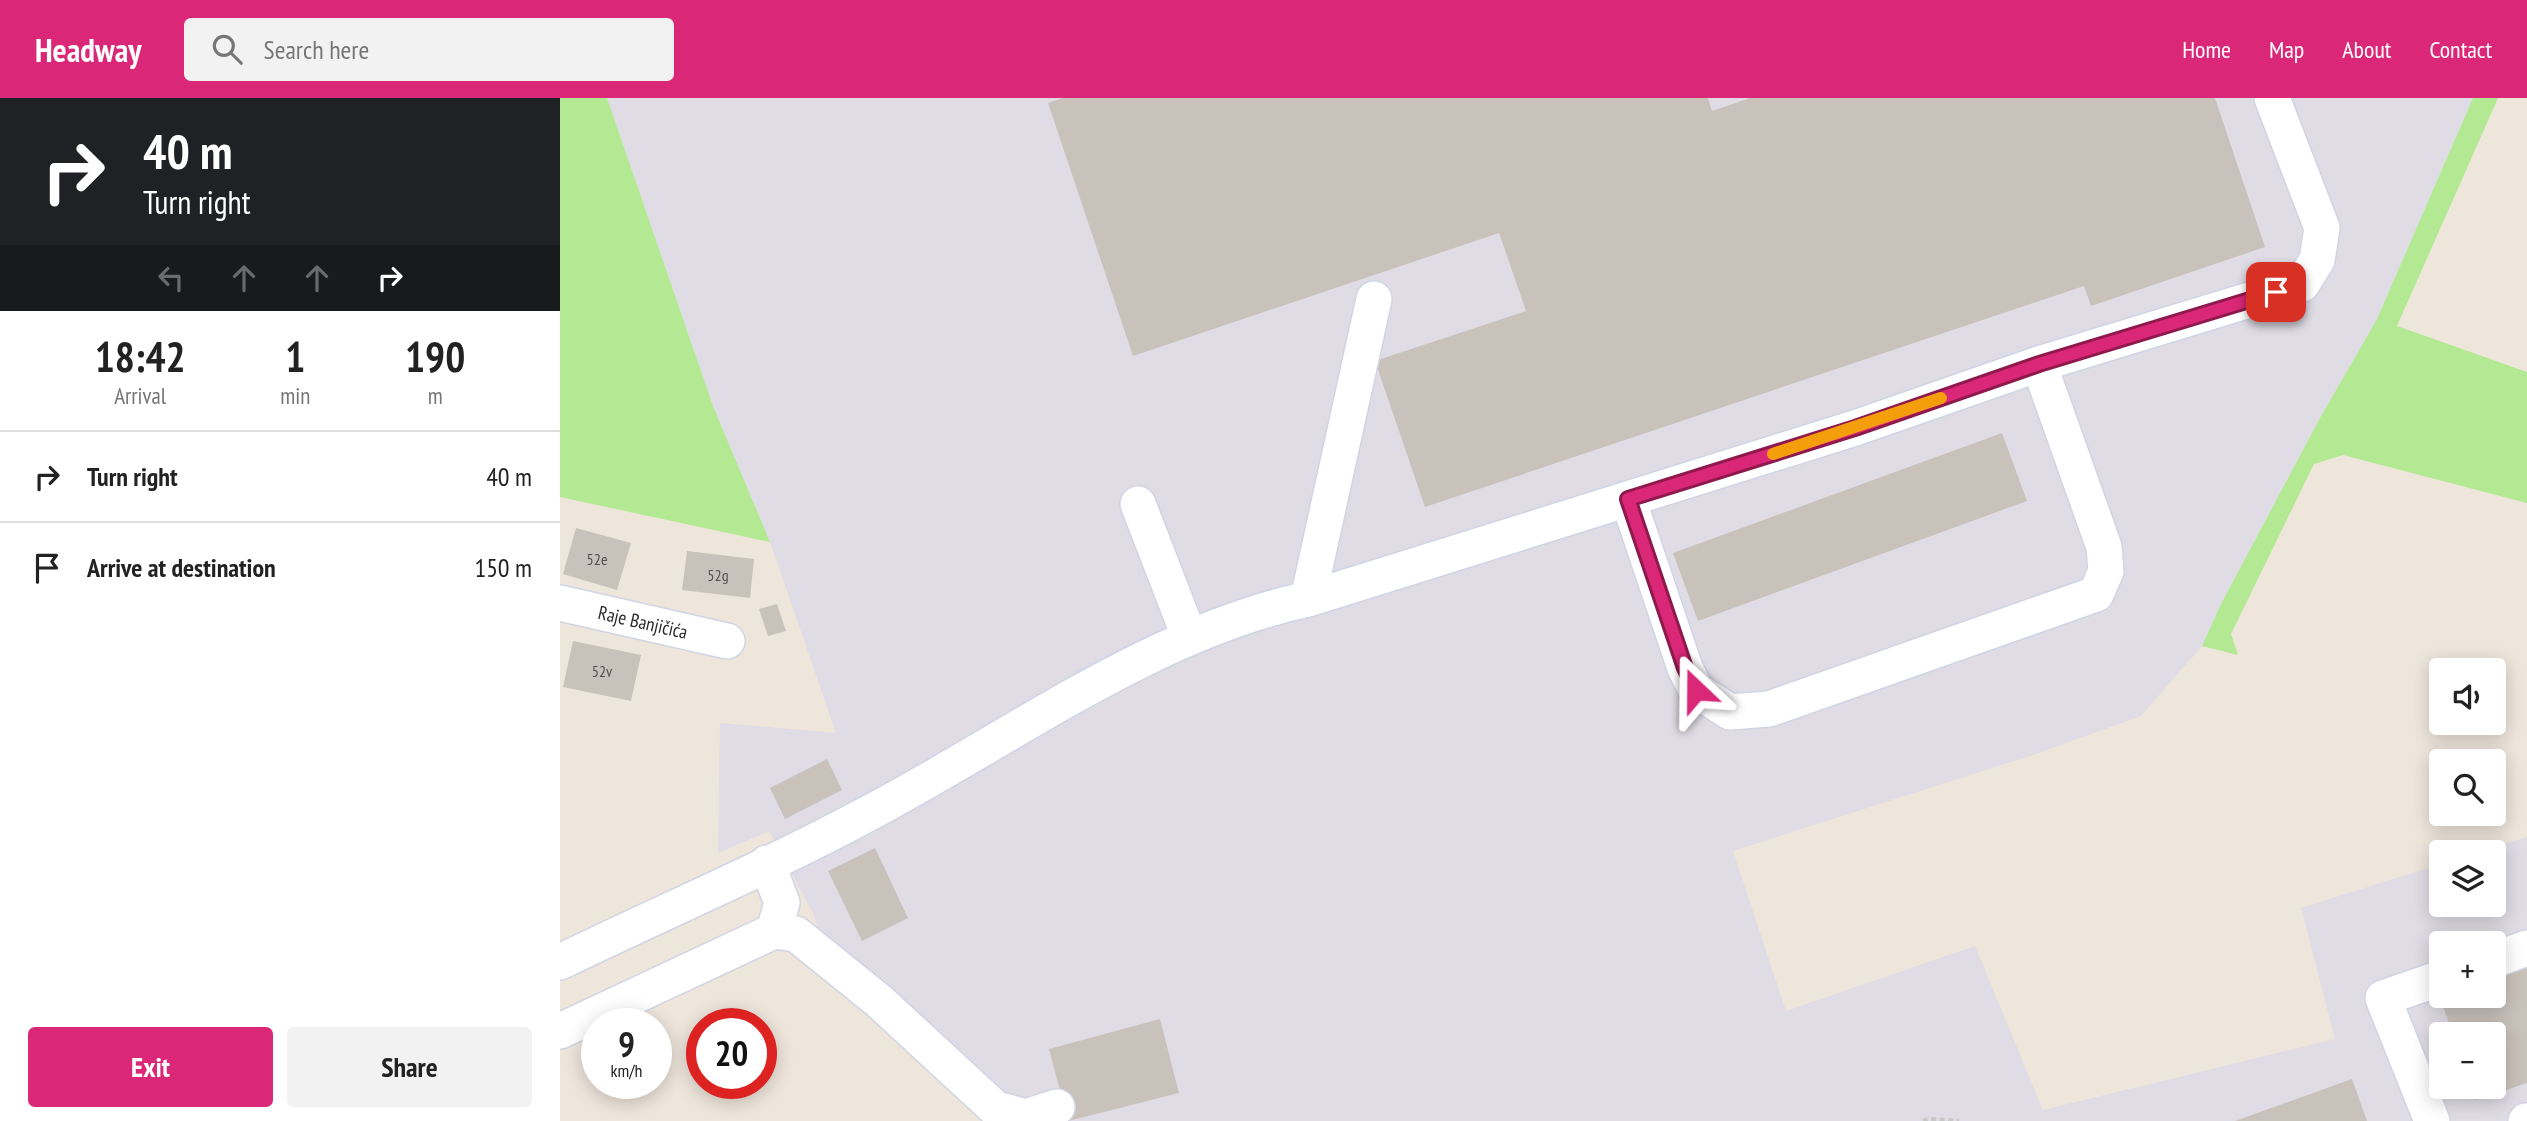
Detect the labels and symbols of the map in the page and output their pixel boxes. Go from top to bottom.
pin [2246,262,2306,322]
house number: 52e [586,549,608,569]
house number: 52g [707,565,729,585]
street label: Raje Banjičića [596,600,690,644]
position arrow [1659,653,1733,727]
house number: 52v [592,661,613,681]
speed limit sign: 20 [686,1008,777,1099]

